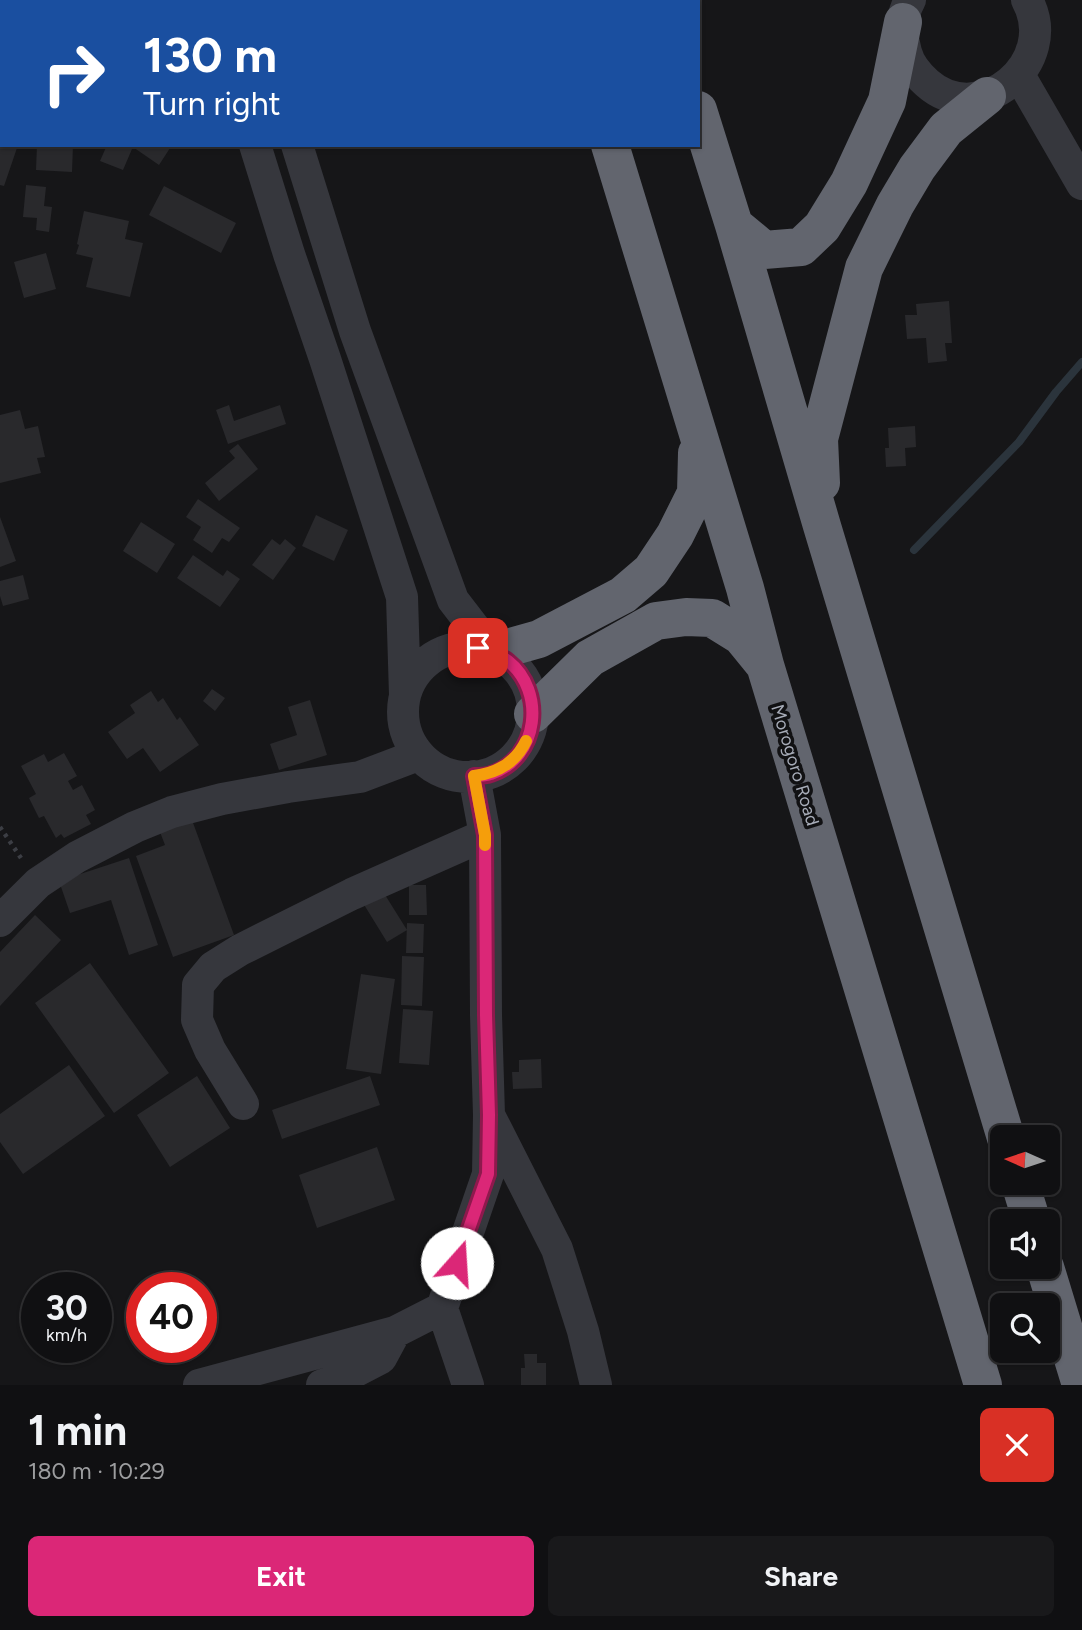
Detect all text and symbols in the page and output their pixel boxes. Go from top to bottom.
text: 130 m [143,25,277,84]
icon: right [28,28,119,119]
text: Turn right [143,85,281,123]
pin [448,618,508,678]
icon: arrive [459,629,497,667]
street label: Morogoro Road [766,702,824,828]
north arrow [990,1125,1060,1195]
map controls [990,1125,1060,1363]
button: sound [990,1209,1060,1279]
position arrow [420,1226,494,1300]
speed limit sign: 40 [126,1272,217,1363]
text: 30 [45,1287,88,1329]
button: search [990,1293,1060,1363]
text: km/h [46,1324,87,1346]
text: 1 min [28,1405,127,1456]
button: close [980,1408,1054,1482]
text: 180 m · 10:29 [28,1457,165,1485]
button: Exit [28,1536,534,1616]
button: Share [548,1536,1054,1616]

